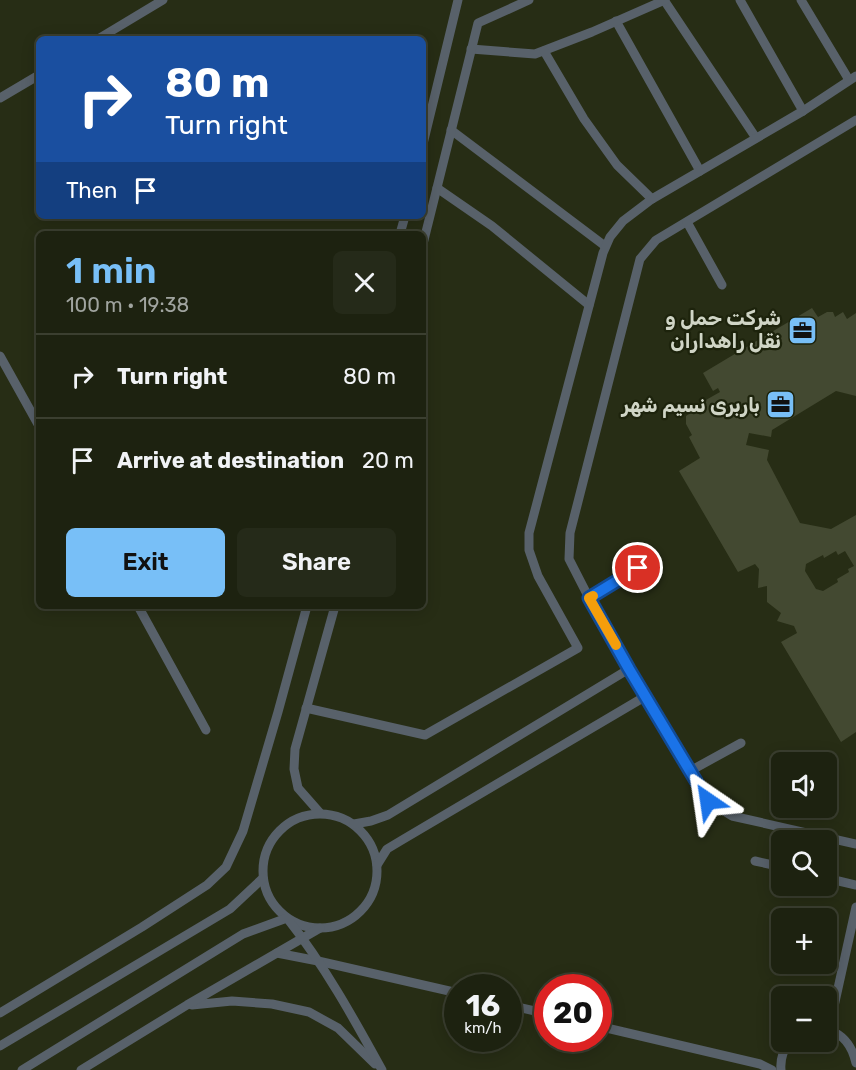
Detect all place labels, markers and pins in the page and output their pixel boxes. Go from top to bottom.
place label: شرکت حمل و نقل راهداران [665,306,781,353]
office icon: شرکت حمل و نقل راهداران [786,314,818,346]
office icon: باربری نسیم شهر [765,389,797,421]
place label: باربری نسیم شهر [621,393,760,418]
pin [612,542,663,593]

